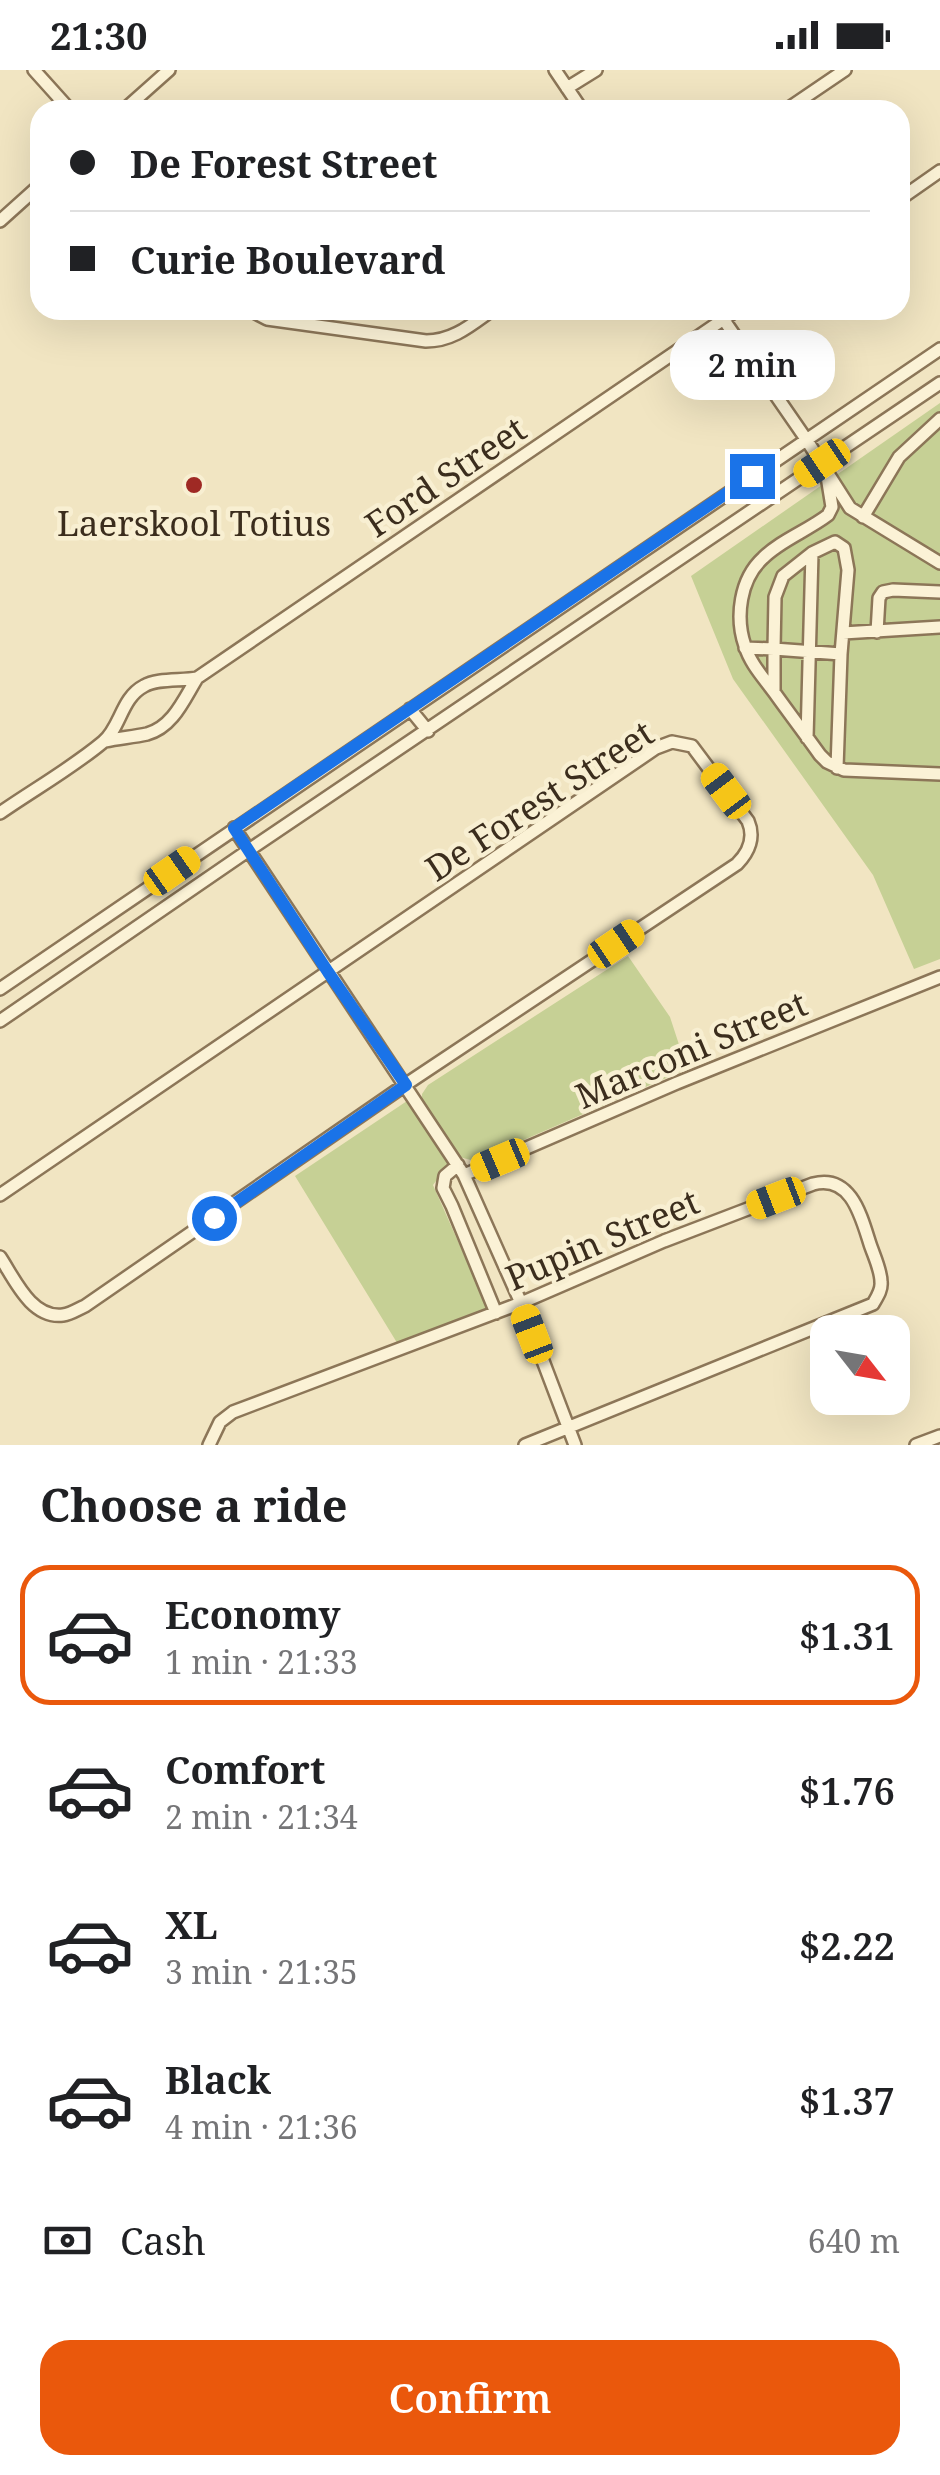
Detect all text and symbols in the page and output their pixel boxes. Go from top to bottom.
text: 21:30 [50,9,147,61]
text: De Forest Street [130,137,437,189]
text: Curie Boulevard [130,233,445,285]
callout: 2 min [670,331,834,401]
text: 2 min [708,343,797,386]
street label: Ford Street [356,405,534,547]
car [789,434,855,492]
route end [730,454,775,499]
marker: Laerskool Totius [183,474,205,496]
place label: Laerskool Totius [57,499,331,546]
street label: De Forest Street [416,709,662,891]
car [696,758,756,824]
car [139,842,205,900]
car [583,915,649,973]
street label: Marconi Street [568,979,814,1119]
car [467,1134,533,1186]
car [743,1173,809,1223]
street label: Pupin Street [498,1177,706,1301]
route start [192,1196,237,1241]
car [507,1301,557,1367]
north arrow [810,1315,910,1415]
map controls [810,1315,910,1415]
text: Choose a ride [40,1474,348,1535]
text: Economy [165,1588,341,1640]
icon: car [45,1590,135,1680]
text: $1.31 [799,1609,895,1661]
text: 1 min · 21:33 [165,1640,358,1683]
text: Comfort [165,1743,325,1795]
icon: car [45,1745,135,1835]
text: $1.76 [799,1764,895,1816]
text: 2 min · 21:34 [165,1795,358,1838]
text: XL [165,1898,218,1950]
icon: car [45,1900,135,1990]
text: $2.22 [799,1919,895,1971]
text: 3 min · 21:35 [165,1950,358,1993]
text: Black [165,2053,271,2105]
icon: car [45,2055,135,2145]
text: $1.37 [799,2074,895,2126]
text: 4 min · 21:36 [165,2105,358,2148]
icon: cash [40,2213,95,2268]
text: Cash [120,2214,206,2266]
text: 640 m [808,2219,900,2262]
button: Confirm [40,2340,900,2455]

